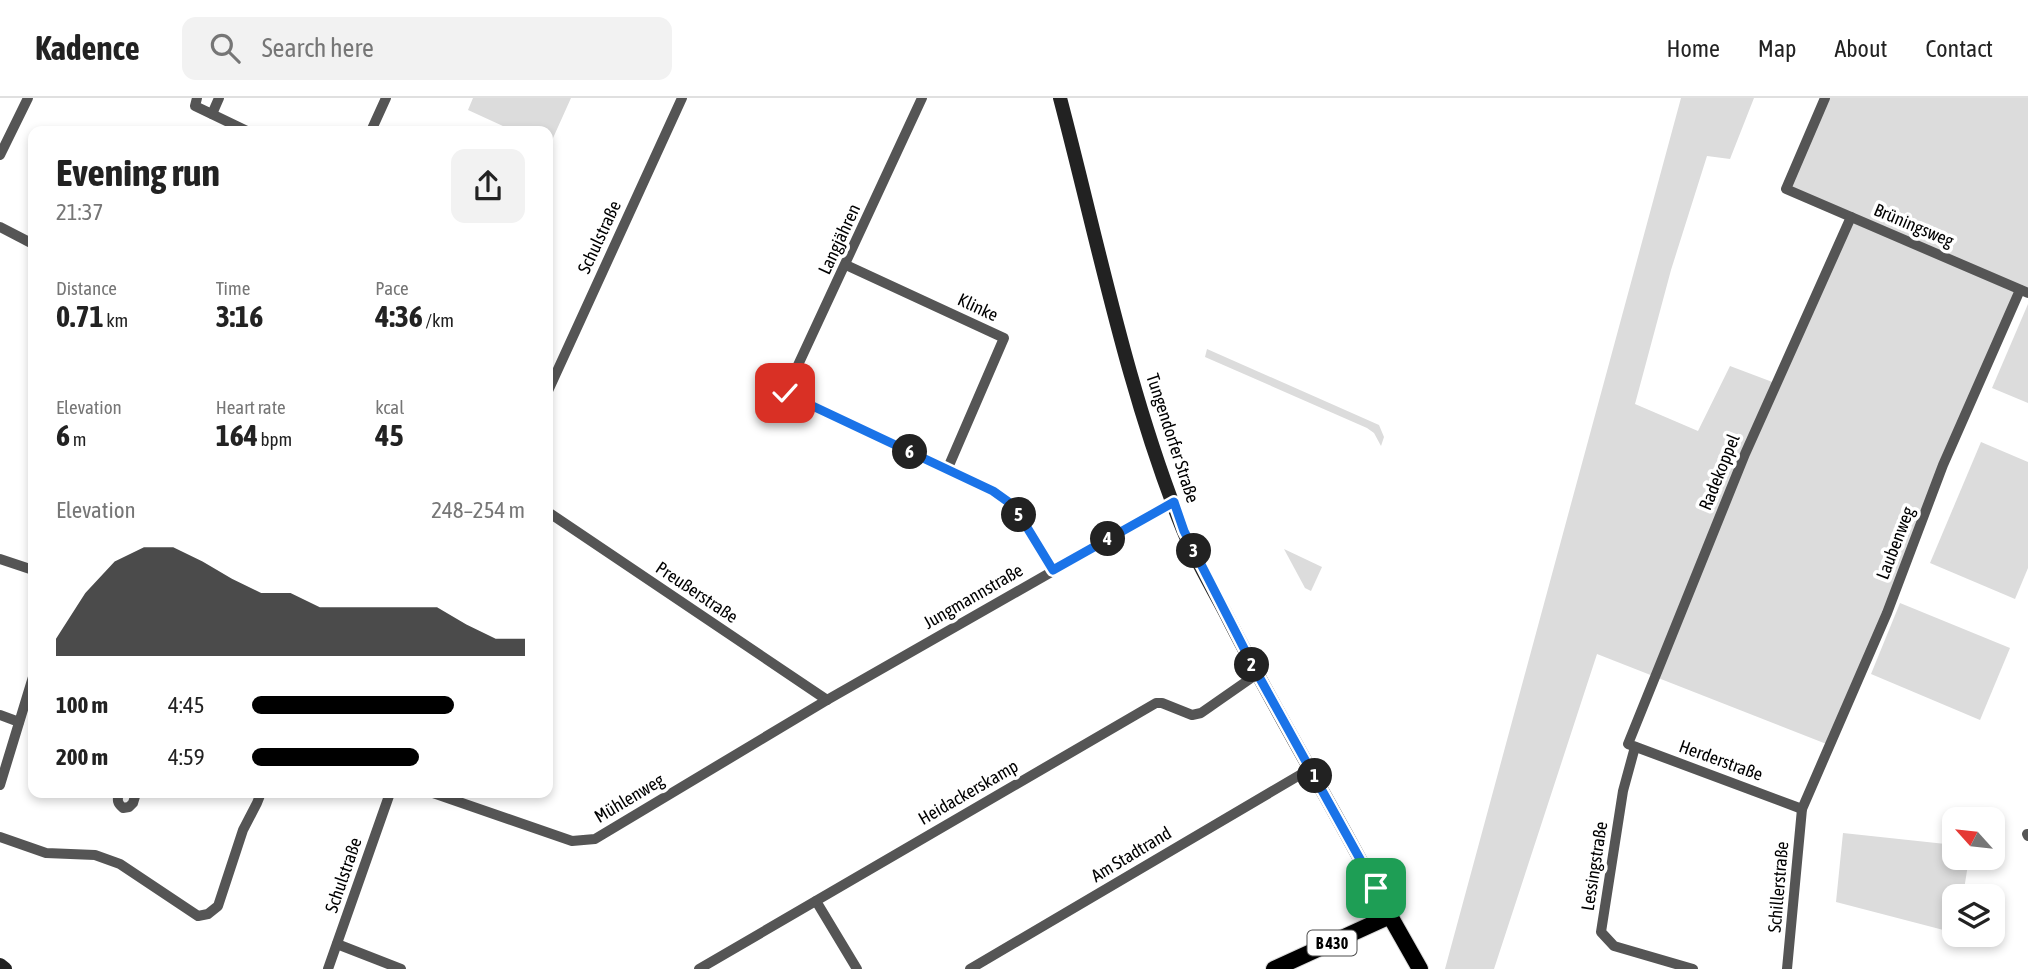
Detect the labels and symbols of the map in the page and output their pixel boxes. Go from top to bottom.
street label: Schulstraße [573,197,625,277]
street label: Brüningsweg [1871,199,1957,251]
street label: Langjähren [814,200,864,278]
street label: Klinke [954,289,1002,325]
pin [755,363,815,423]
street label: Tungendorfer Straße [1142,371,1204,505]
street label: Radekoppel [1694,431,1744,513]
pin: 6 [892,434,928,470]
pin: 5 [1002,498,1036,532]
street label: Laubenweg [1872,504,1919,582]
pin: 4 [1090,522,1126,556]
pin: 3 [1176,533,1212,568]
street label: Preußerstraße [652,557,742,627]
street label: Jungmannstraße [920,559,1026,633]
pin: 2 [1234,648,1270,682]
street label: Herderstraße [1676,735,1766,785]
street label: Heidackerskamp [914,755,1022,829]
pin: 1 [1298,758,1332,794]
street label: Mühlenweg [590,769,668,827]
north arrow [1942,807,2006,870]
street label: Lessingstraße [1577,820,1611,912]
street label: Am Stadtrand [1087,822,1175,886]
street label: Schulstraße [320,835,366,915]
street label: Schillerstraße [1764,841,1792,933]
pin [1346,858,1406,918]
road number: B 430 [1308,930,1356,956]

